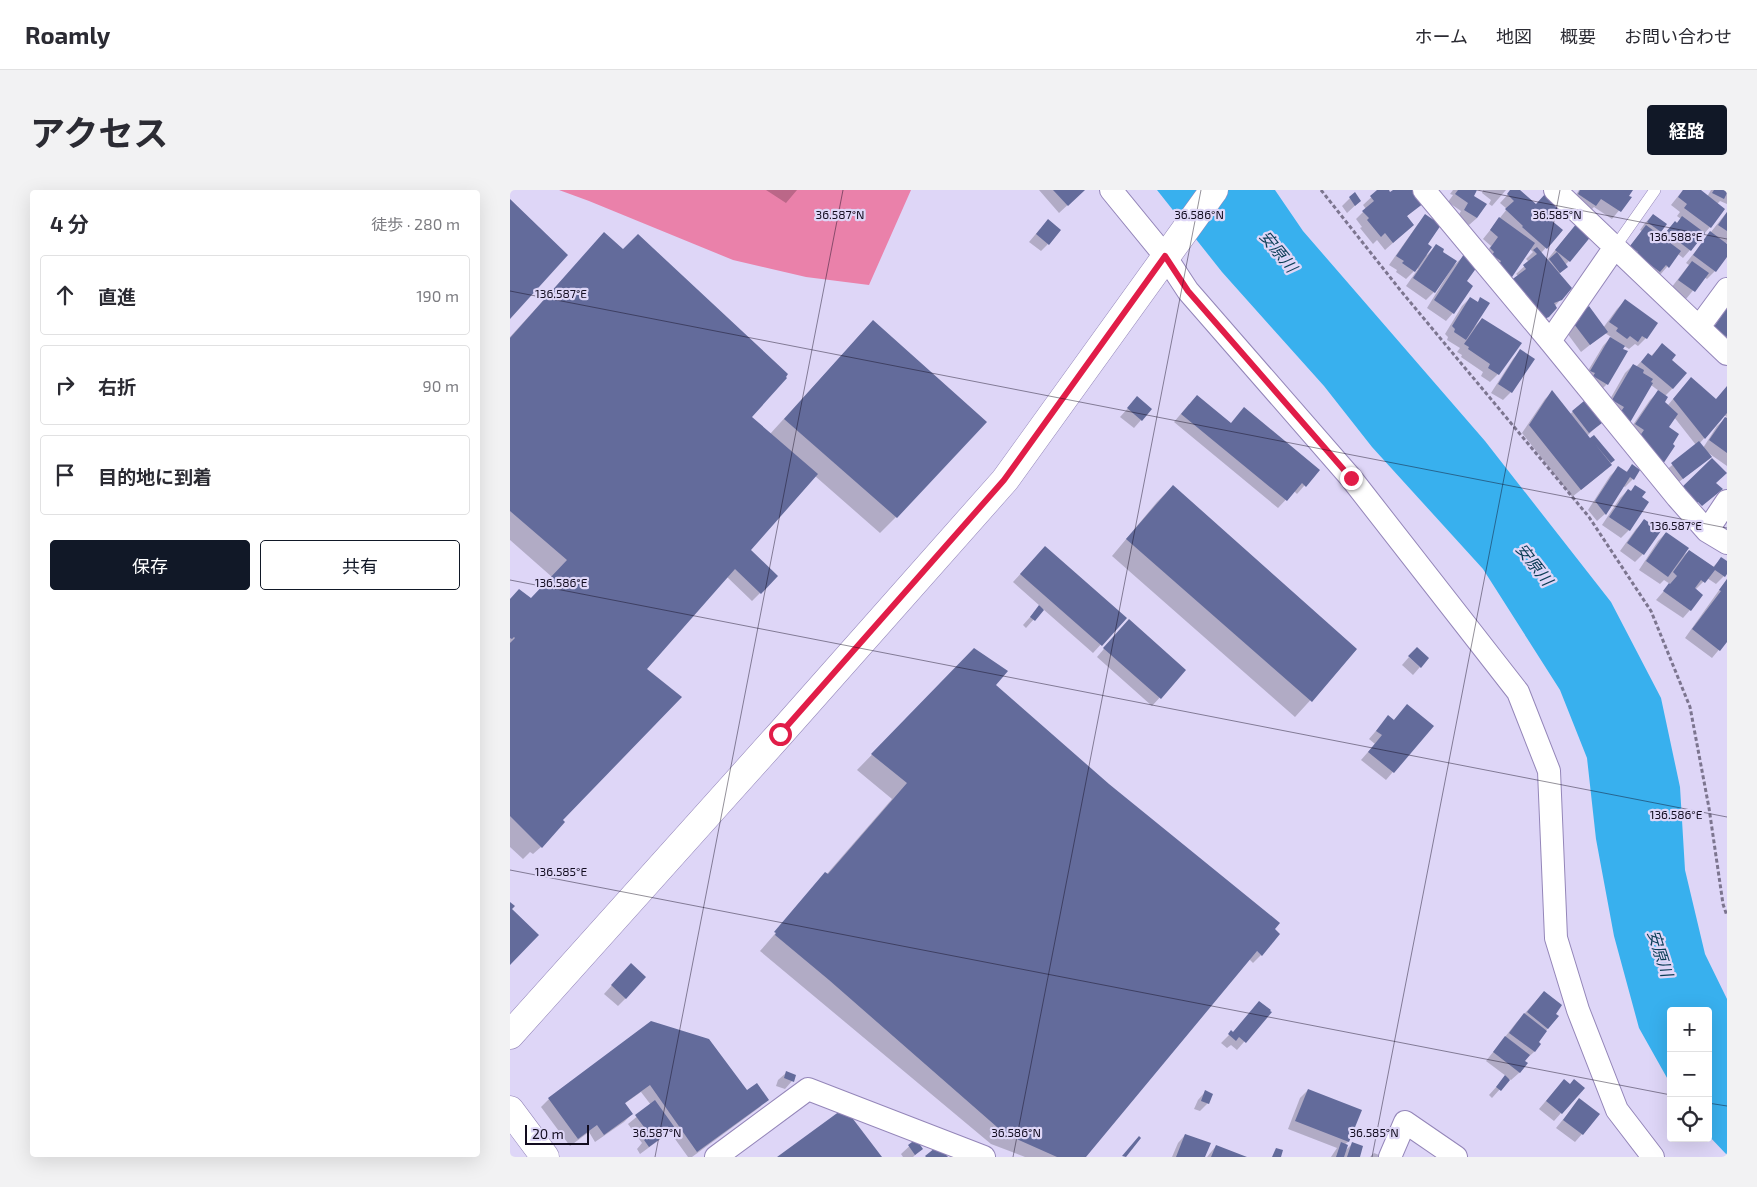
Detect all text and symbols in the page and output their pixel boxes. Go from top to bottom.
text: Roamly [25,20,110,49]
text: ホーム [1415,25,1468,47]
text: 地図 [1496,25,1532,47]
text: 概要 [1560,25,1596,47]
text: お問い合わせ [1624,25,1732,47]
button: 経路 [1647,105,1727,155]
text: アクセス [30,111,168,153]
text: 36.587°N [816,207,864,221]
text: 36.586°N [1174,207,1224,221]
text: 36.585°N [1532,207,1582,221]
text: 4 分 [50,211,89,236]
text: 徒歩 · 280 m [371,214,460,233]
water label: 安原川 [1257,226,1303,277]
text: 136.588°E [1649,229,1703,243]
icon: ahead [51,281,79,309]
text: 直進 [98,285,136,308]
text: 190 m [416,286,459,305]
text: 136.587°E [535,286,587,300]
icon: right [51,371,79,399]
text: 右折 [98,375,136,398]
text: 90 m [423,376,459,395]
icon: arrive [51,461,79,489]
text: 目的地に到着 [98,465,212,488]
route end [1340,467,1363,490]
text: 136.587°E [1650,518,1702,532]
water label: 安原川 [1513,539,1558,590]
button: 保存 [50,540,250,590]
button: 共有 [260,540,460,590]
text: 136.586°E [535,575,588,589]
route start [769,723,792,746]
text: 136.586°E [1650,807,1703,821]
text: 136.585°E [535,864,587,878]
water label: 安原川 [1645,927,1678,981]
map controls [1667,1007,1712,1142]
button: + [1667,1007,1712,1052]
button: − [1667,1052,1712,1097]
button: locate [1667,1097,1712,1142]
scale bar [525,1122,589,1145]
text: 20 m [532,1125,564,1142]
text: 36.587°N [633,1125,681,1139]
text: 36.586°N [991,1125,1041,1139]
text: 36.585°N [1349,1125,1399,1139]

